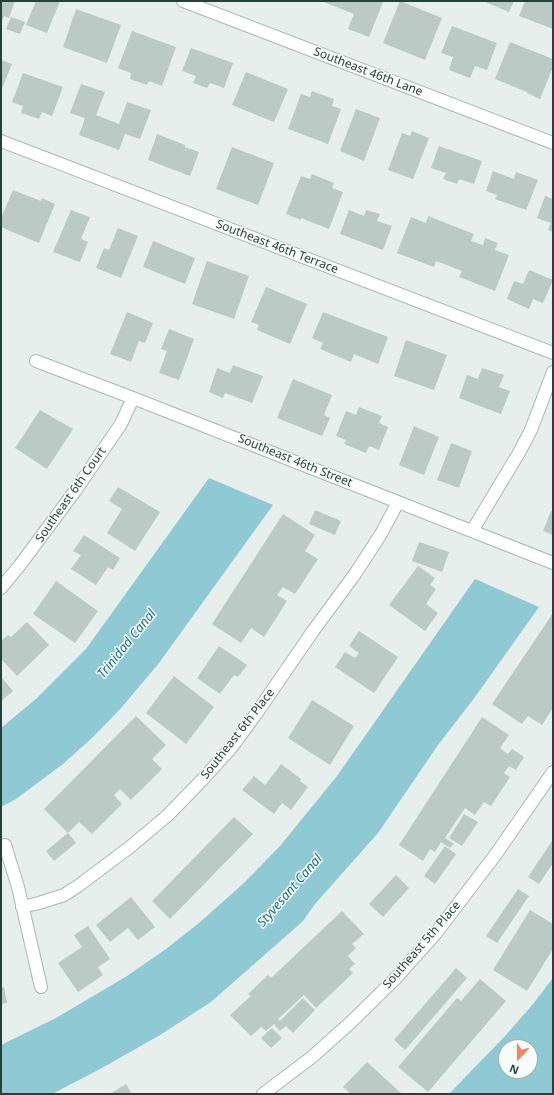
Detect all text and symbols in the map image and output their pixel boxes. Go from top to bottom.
street label: Southeast 46th Lane [311,45,425,99]
street label: Southeast 46th Terrace [214,217,340,277]
street label: Southeast 46th Street [236,432,354,490]
street label: Southeast 6th Court [33,445,109,545]
water label: Trinidad Canal [94,606,160,682]
street label: Southeast 6th Place [198,686,278,782]
water label: Styvesant Canal [254,852,326,930]
street label: Southeast 5th Place [380,898,464,992]
north arrow [498,1039,538,1079]
text: N [507,1061,521,1078]

